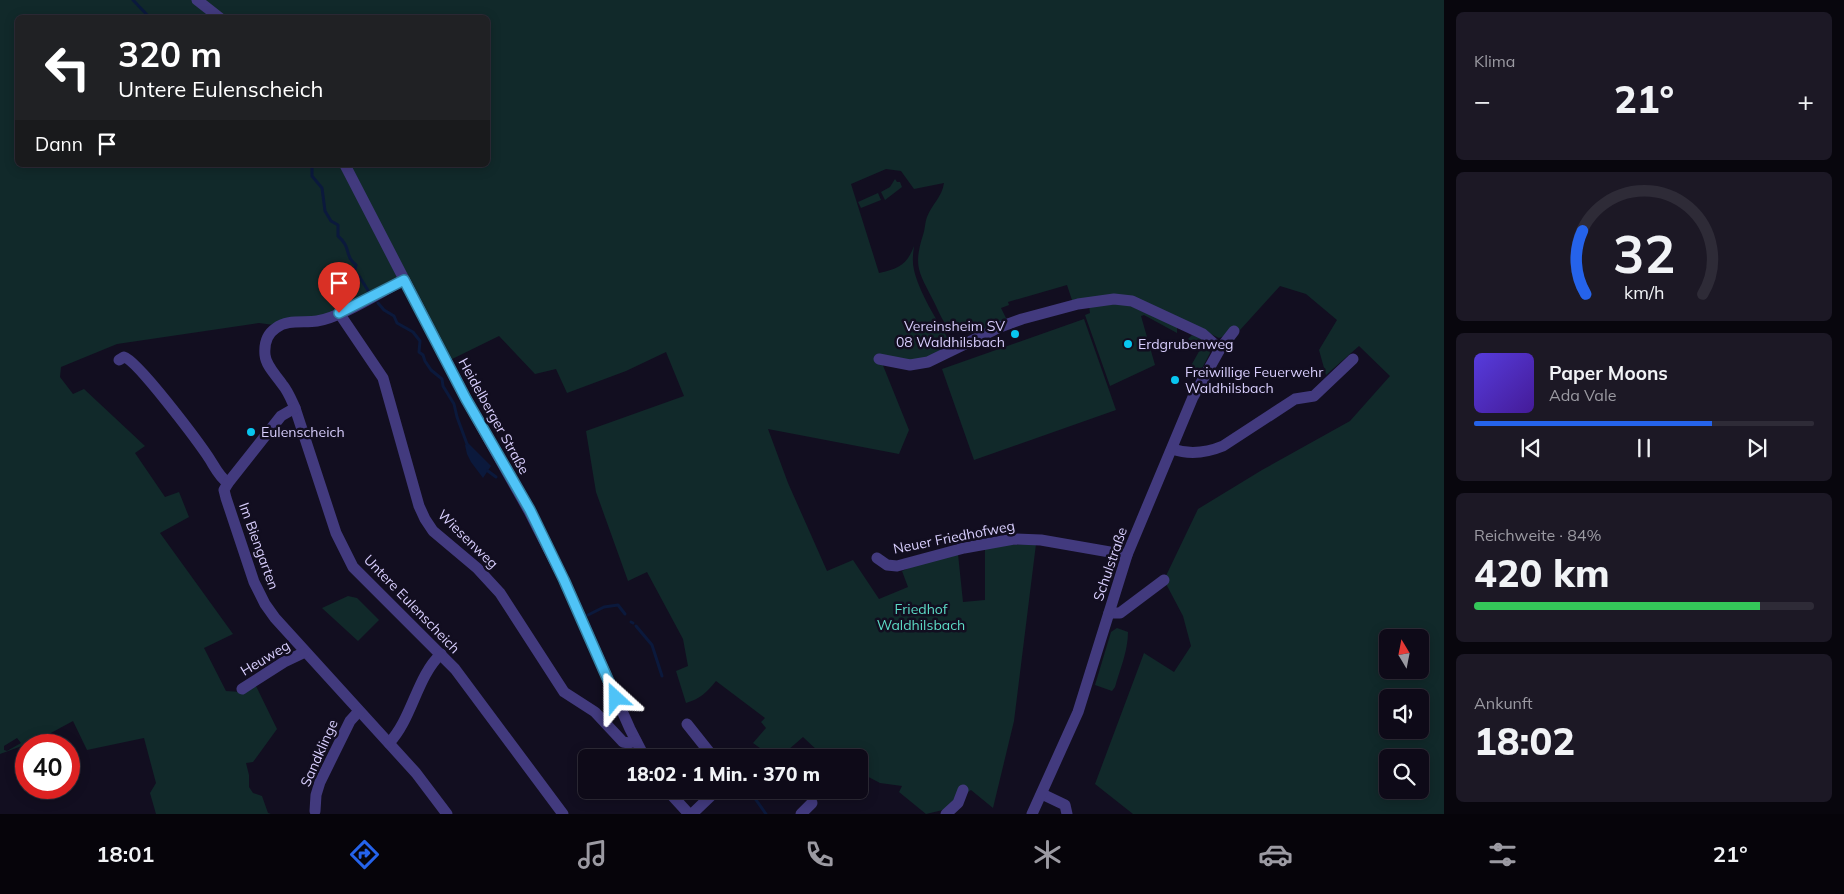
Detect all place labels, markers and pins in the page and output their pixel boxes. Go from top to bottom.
pin [318,262,360,313]
place label: Vereinsheim SV 08 Waldhilsbach [896,317,1005,351]
marker: Vereinsheim SV 08 Waldhilsbach [1009,328,1021,340]
place label: Erdgrubenweg [1138,335,1234,353]
marker: Erdgrubenweg [1122,338,1134,350]
place label: Freiwillige Feuerwehr Waldhilsbach [1185,363,1324,397]
marker: Freiwillige Feuerwehr Waldhilsbach [1169,374,1181,386]
place label: Eulenscheich [261,423,345,441]
marker: Eulenscheich [245,426,257,438]

